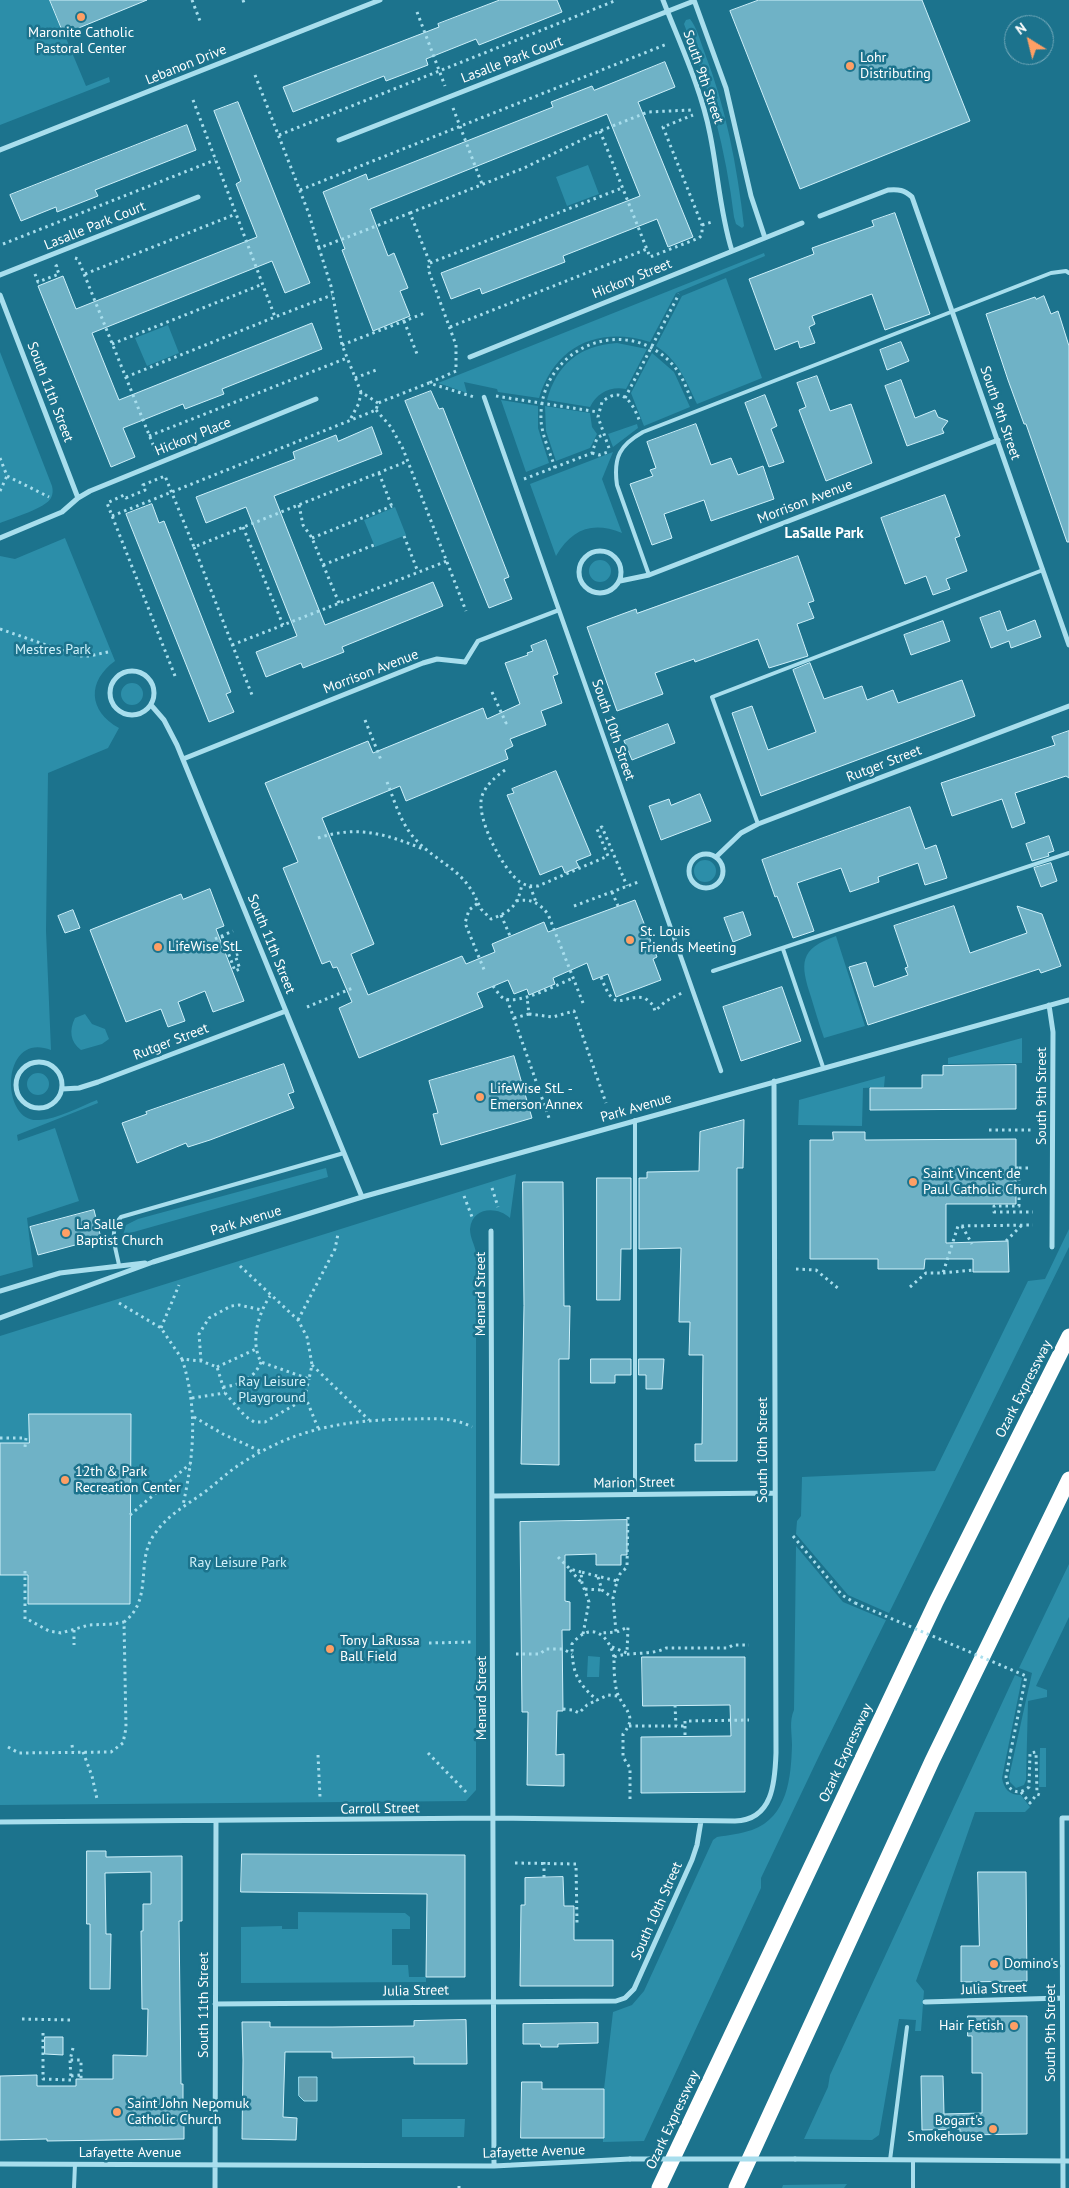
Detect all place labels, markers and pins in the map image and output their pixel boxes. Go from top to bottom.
marker: Maronite Catholic Pastoral Center [75,11,87,23]
place label: Maronite Catholic Pastoral Center [28,25,134,58]
place label: Lohr Distributing [860,50,931,82]
marker: Lohr Distributing [844,60,856,72]
place label: St. Louis Friends Meeting [640,924,737,956]
marker: St. Louis Friends Meeting [624,934,636,946]
place label: LifeWise StL [168,939,242,955]
marker: LifeWise StL [152,941,164,953]
place label: LifeWise StL - Emerson Annex [490,1081,583,1114]
marker: LifeWise StL - Emerson Annex [474,1091,486,1103]
place label: Saint Vincent de Paul Catholic Church [923,1166,1047,1198]
marker: Saint Vincent de Paul Catholic Church [907,1176,919,1188]
place label: La Salle Baptist Church [76,1217,163,1250]
marker: La Salle Baptist Church [60,1227,72,1239]
place label: 12th & Park Recreation Center [75,1464,181,1496]
marker: 12th & Park Recreation Center [59,1474,71,1486]
place label: Tony LaRussa Ball Field [340,1633,420,1665]
marker: Tony LaRussa Ball Field [324,1643,336,1655]
place label: Domino's [1004,1956,1058,1972]
marker: Domino's [988,1958,1000,1970]
place label: Hair Fetish [939,2018,1004,2034]
marker: Hair Fetish [1008,2020,1020,2032]
place label: Saint John Nepomuk Catholic Church [127,2096,249,2128]
marker: Saint John Nepomuk Catholic Church [111,2106,123,2118]
place label: Bogart's Smokehouse [907,2113,983,2146]
marker: Bogart's Smokehouse [987,2123,999,2135]

